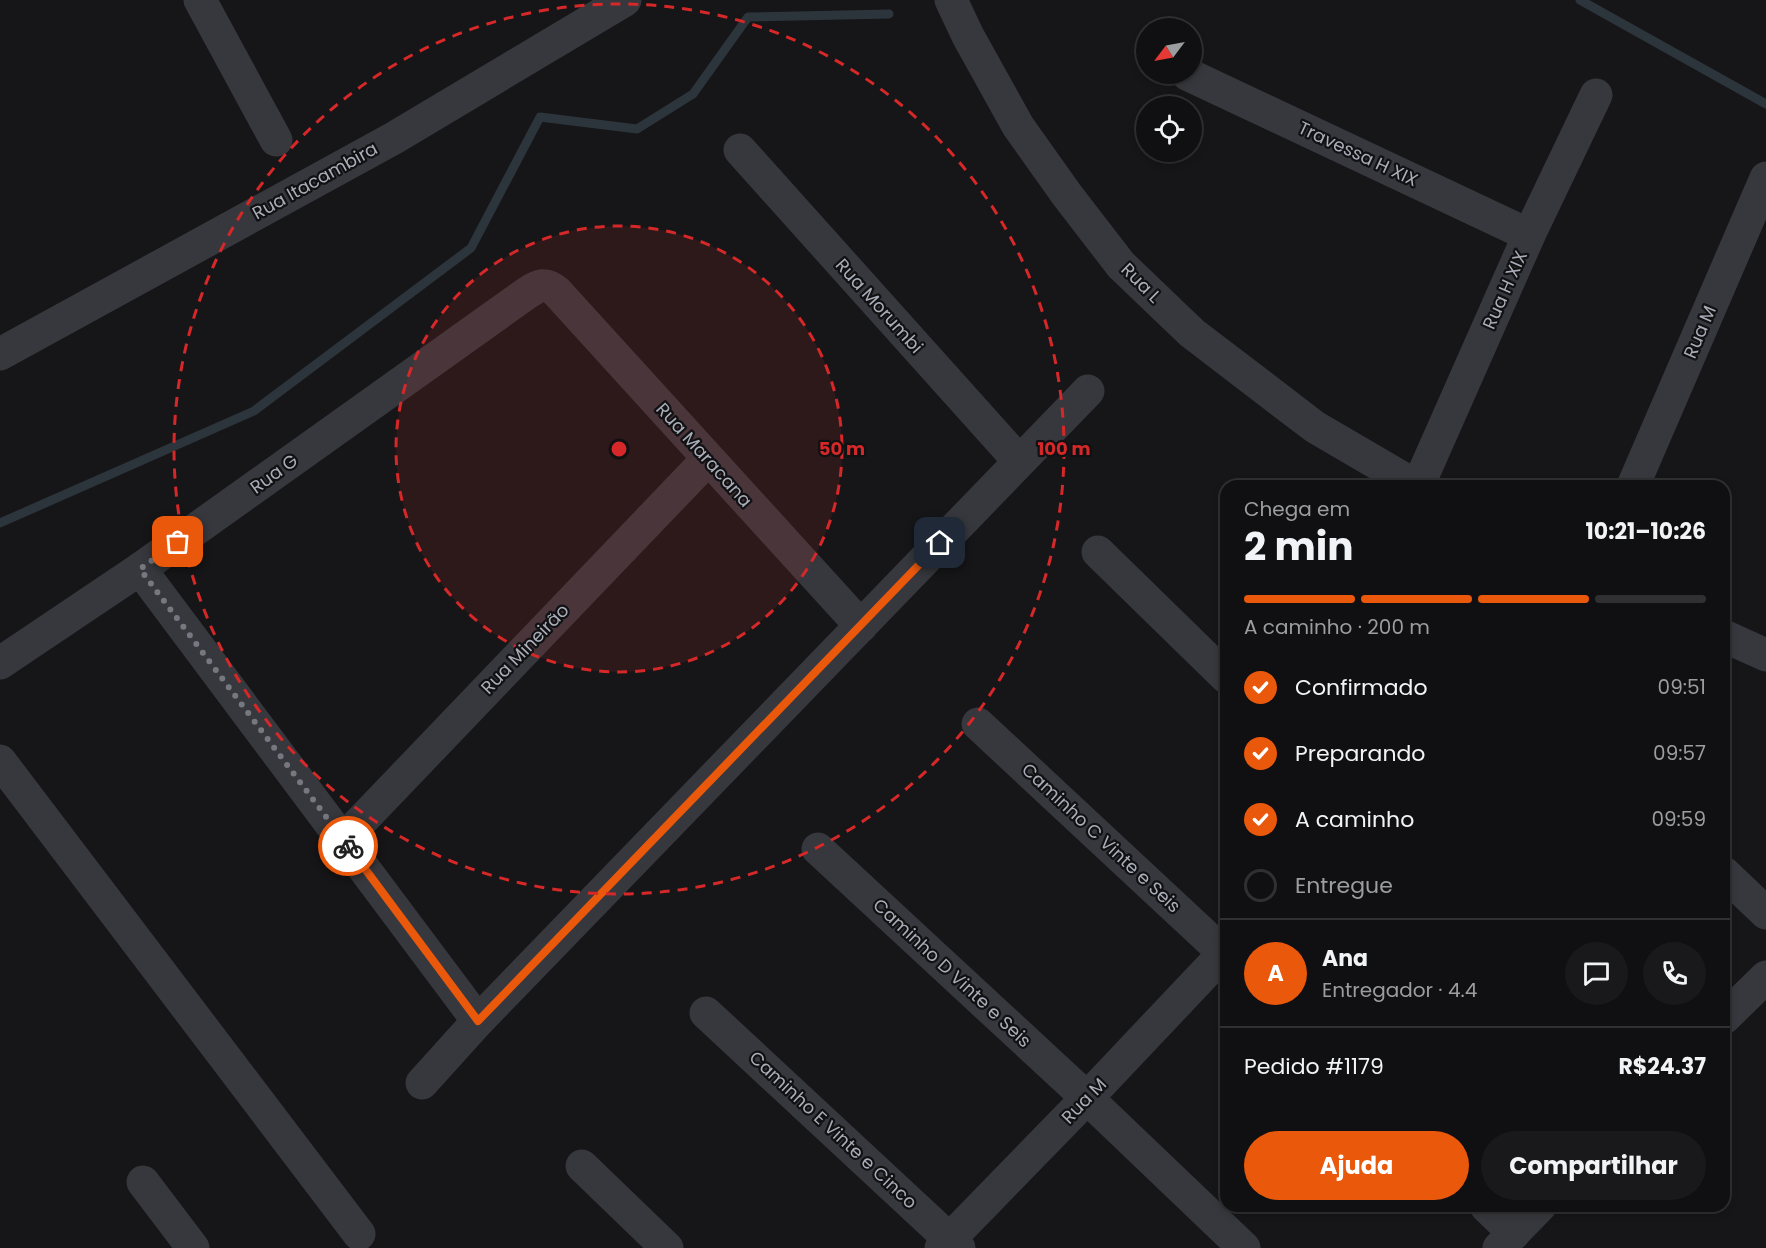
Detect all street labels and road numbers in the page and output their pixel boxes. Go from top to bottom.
street label: Travessa H XIX [1294,115,1422,192]
street label: Rua Itacambira [248,136,382,225]
street label: Rua H XIX [1476,247,1533,333]
street label: Rua Morumbi [830,253,929,359]
street label: Rua L [1116,257,1167,308]
street label: Rua M [1677,302,1722,362]
street label: Rua Maracana [651,397,758,512]
street label: Rua G [245,448,303,499]
street label: Rua Mineirão [475,598,574,699]
street label: Caminho C Vinte e Seis [1016,757,1186,918]
street label: Caminho D Vinte e Seis [868,893,1037,1053]
street label: Caminho E Vinte e Cinco [744,1045,923,1214]
street label: Rua M [1056,1072,1112,1129]

